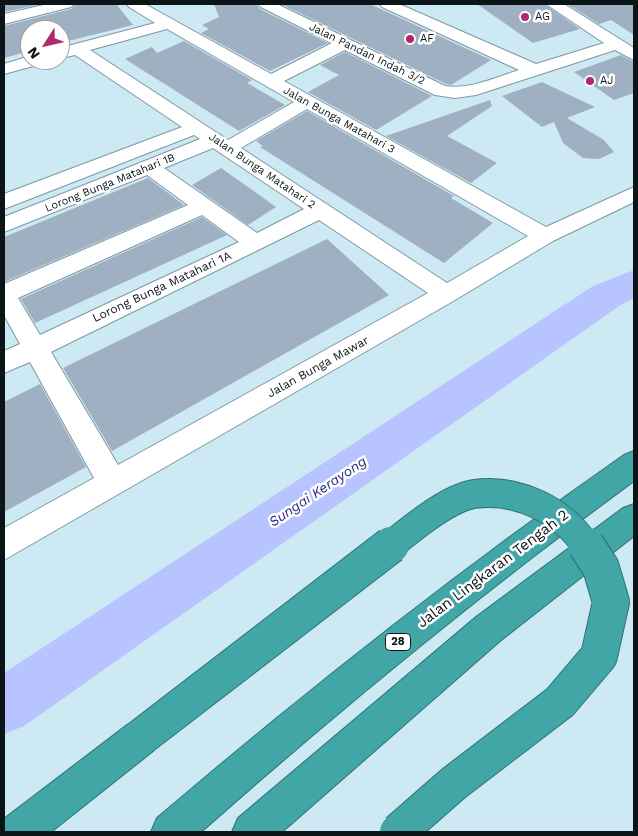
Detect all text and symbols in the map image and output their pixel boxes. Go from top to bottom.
place label: AG [535,10,550,24]
marker: AG [519,11,531,23]
north arrow [20,20,70,70]
street label: Jalan Pandan Indah 3/2 [307,20,427,88]
place label: AF [420,32,434,46]
marker: AF [404,33,416,45]
text: N [24,44,43,62]
place label: AJ [600,74,613,88]
marker: AJ [584,75,596,87]
street label: Jalan Bunga Matahari 3 [281,84,397,156]
street label: Jalan Bunga Matahari 2 [206,130,318,212]
street label: Lorong Bunga Matahari 1B [43,151,177,215]
street label: Lorong Bunga Matahari 1A [90,248,234,326]
street label: Jalan Bunga Mawar [265,333,371,401]
water label: Sungai Kerayong [266,453,370,531]
street label: Jalan Lingkaran Tengah 2 [414,506,572,632]
road number: 28 [386,634,410,650]

